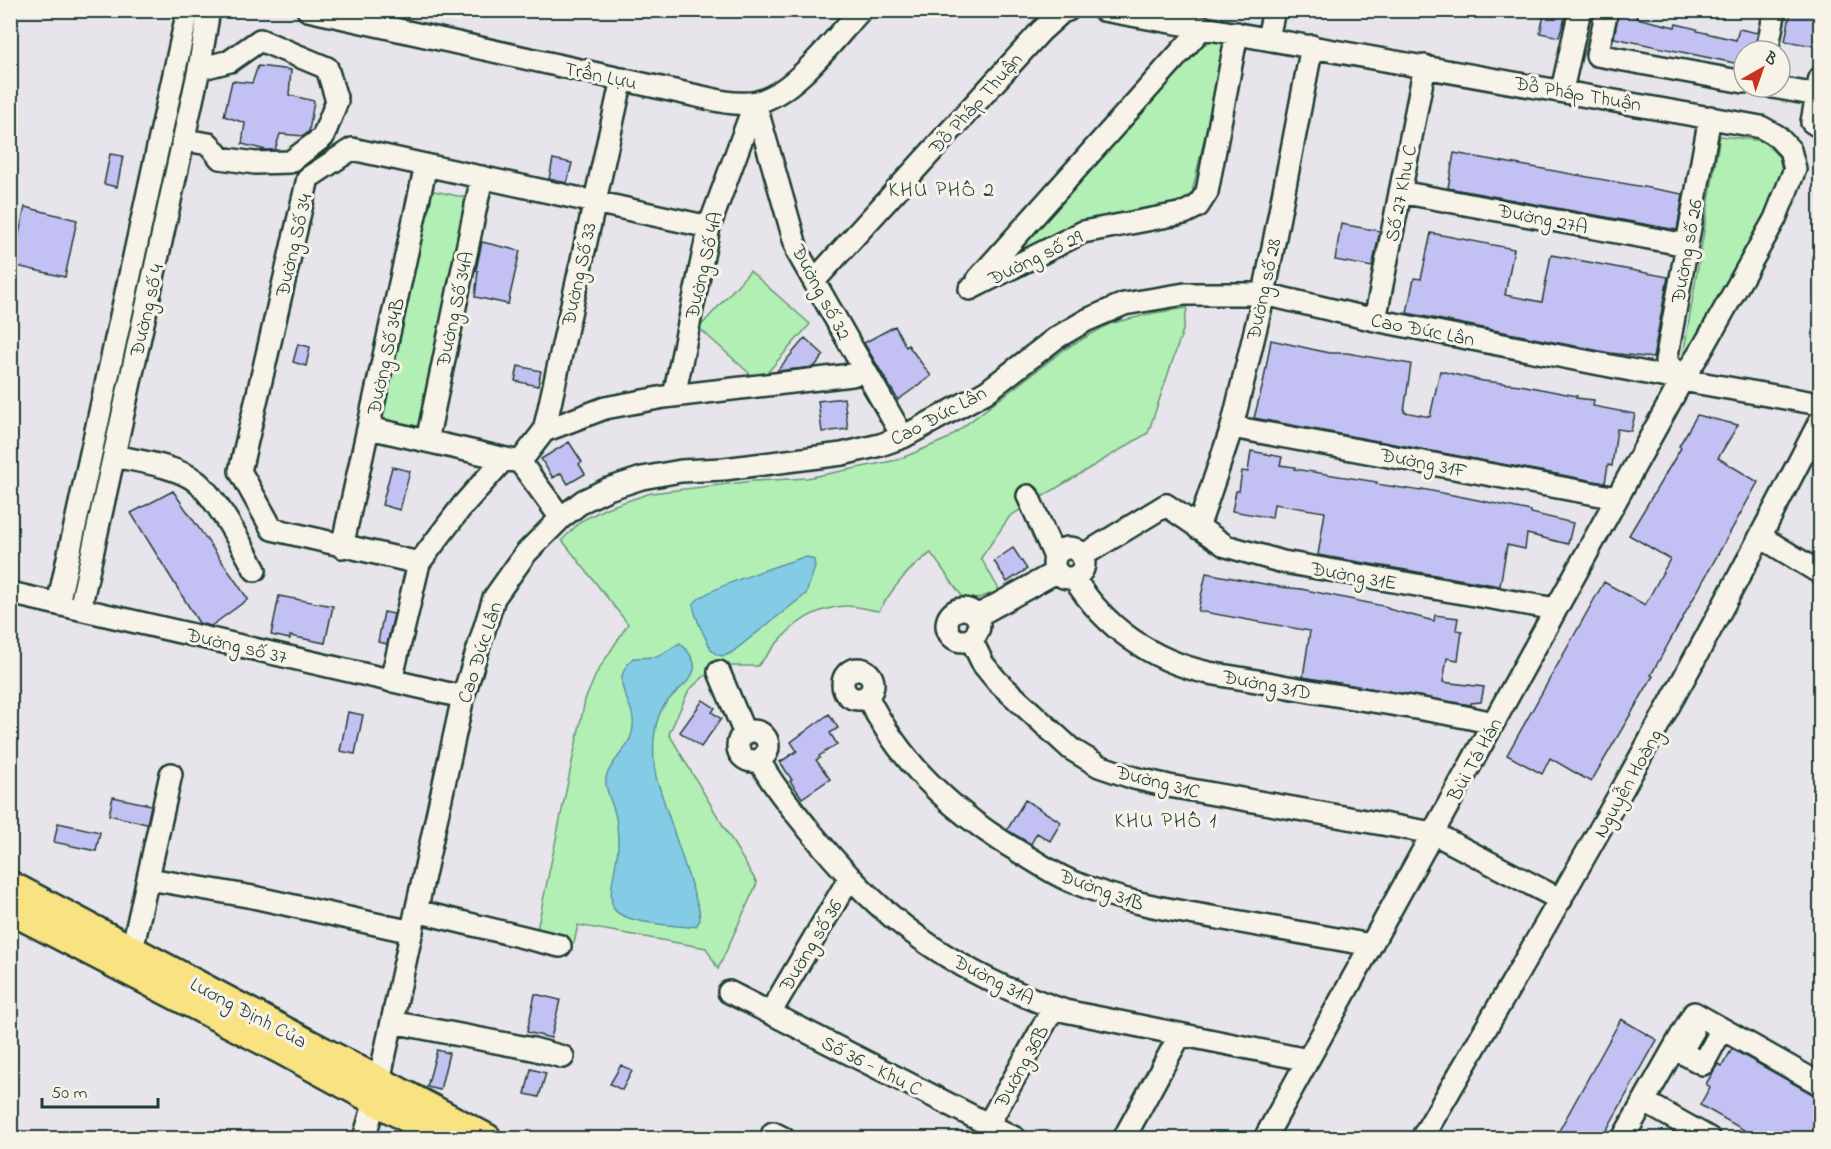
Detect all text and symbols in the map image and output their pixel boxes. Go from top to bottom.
north arrow [1732,39,1792,99]
text: B [1758,46,1782,72]
street label: Đỗ Pháp Thuận [922,47,1031,163]
street label: Trần Lựu [562,56,639,99]
street label: Đỗ Pháp Thuận [1511,70,1643,121]
street label: Số 27 Khu C [1379,143,1426,244]
district label: KHU PHỐ 2 [889,176,996,206]
street label: Đường Số 34 [269,191,322,301]
street label: Đường 27A [1494,197,1590,244]
street label: Đường số 26 [1665,197,1713,307]
street label: Đường Số 4A [679,209,733,323]
street label: Đường Số 33 [555,220,607,330]
street label: Đường số 29 [983,224,1089,296]
street label: Đường số 28 [1240,236,1291,344]
street label: Đường số 32 [781,240,857,346]
street label: Đường Số 34A [430,249,484,371]
street label: Đường số 4 [123,261,174,361]
street label: Đường Số 34B [361,296,415,419]
street label: Cao Đức Lân [1368,307,1477,356]
street label: Cao Đức Lân [886,380,993,455]
street label: Đường 31F [1376,442,1469,488]
street label: Đường 31E [1307,555,1399,600]
street label: Cao Đức Lân [451,598,511,707]
street label: Đường số 37 [182,622,290,674]
street label: Đường 31D [1219,663,1313,710]
street label: Bùi Tá Hán [1441,713,1511,808]
street label: Nguyễn Hoàng [1587,725,1672,844]
street label: Đường 31C [1111,759,1203,809]
district label: KHU PHỐ 1 [1114,807,1218,837]
street label: Đường 31B [1053,862,1148,921]
street label: Đường số 36 [773,895,852,999]
street label: Đường 31A [946,948,1038,1015]
street label: Lương Định Của [184,971,312,1058]
street label: Đường 36B [988,1020,1059,1115]
street label: Số 36 - Khu C [816,1029,926,1105]
scale bar [42,1071,158,1109]
text: 50 m [51,1081,88,1107]

